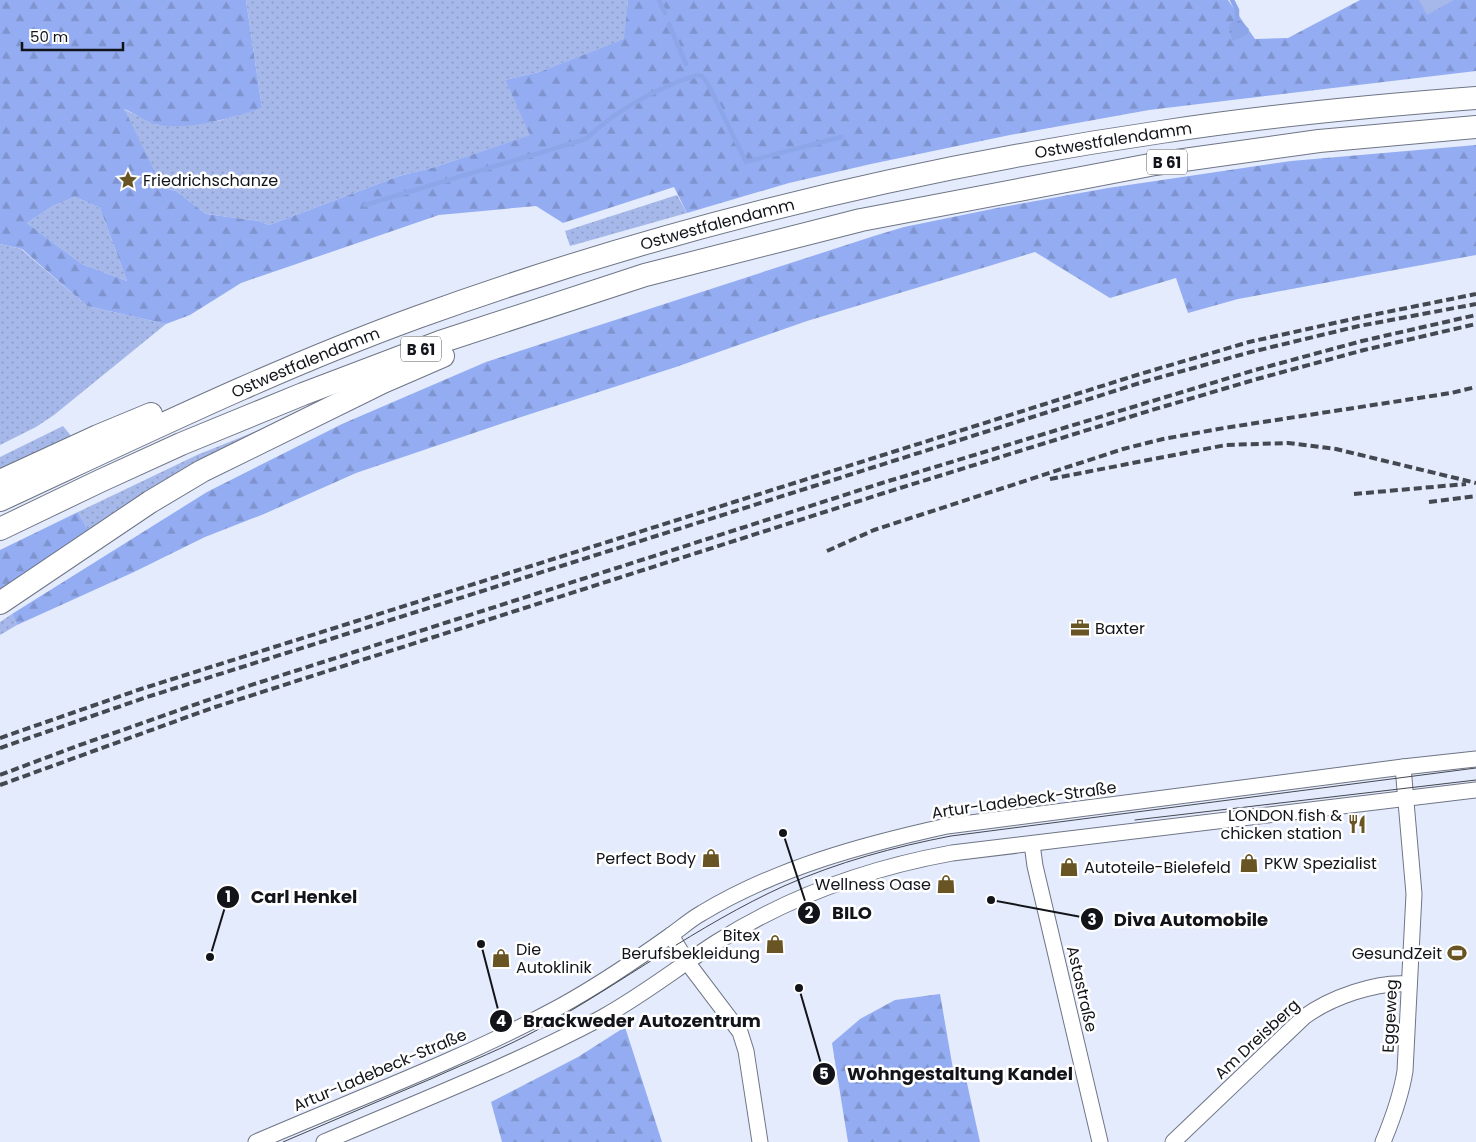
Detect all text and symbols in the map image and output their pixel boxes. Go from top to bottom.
scale bar [22,20,124,52]
text: 50 m [30,26,68,47]
street label: Ostwestfalendamm [1033,116,1193,164]
road number: B 61 [1147,150,1187,174]
place icon: Friedrichschanze [117,169,139,191]
place label: Friedrichschanze [143,169,278,192]
street label: Ostwestfalendamm [637,192,797,256]
street label: Ostwestfalendamm [227,321,383,403]
road number: B 61 [401,336,441,362]
office icon: Baxter [1069,617,1091,639]
place label: Baxter [1095,617,1145,640]
street label: Artur-Ladebeck-Straße [930,776,1118,824]
place label: LONDON fish & chicken station [1220,804,1342,845]
restaurant icon: LONDON fish & chicken station [1346,813,1368,835]
place label: Perfect Body [596,847,696,870]
shop icon: Perfect Body [700,847,722,869]
shop icon: PKW Spezialist [1238,852,1260,874]
place label: PKW Spezialist [1264,852,1377,875]
shop icon: Autoteile-Bielefeld [1058,856,1080,878]
place label: Autoteile-Bielefeld [1084,856,1231,879]
place label: Wellness Oase [815,873,931,896]
shop icon: Wellness Oase [935,873,957,895]
callout: Carl Henkel [216,880,368,913]
text: Carl Henkel [251,884,357,909]
text: 1 [225,886,231,907]
callout: BILO [797,896,882,929]
text: BILO [832,900,872,925]
text: 2 [805,902,814,923]
callout: Diva Automobile [1079,903,1279,936]
text: Diva Automobile [1114,907,1268,932]
text: 3 [1087,909,1097,930]
place label: Bitex Berufsbekleidung [622,924,760,965]
shop icon: Bitex Berufsbekleidung [764,933,786,955]
place label: Die Autoklinik [516,938,592,979]
place label: GesundZeit [1352,942,1442,965]
sports icon: GesundZeit [1446,942,1468,964]
street label: Astastraße [1061,944,1103,1034]
shop icon: Die Autoklinik [490,947,512,969]
street label: Eggeweg [1377,979,1403,1053]
street label: Am Dreisberg [1209,994,1305,1084]
callout: Brackweder Autozentrum [488,1005,771,1038]
text: Brackweder Autozentrum [523,1008,761,1033]
text: 4 [496,1010,506,1031]
street label: Artur-Ladebeck-Straße [290,1023,470,1117]
callout: Wohngestaltung Kandel [812,1058,1083,1091]
text: Wohngestaltung Kandel [847,1061,1073,1086]
text: 5 [819,1063,829,1084]

